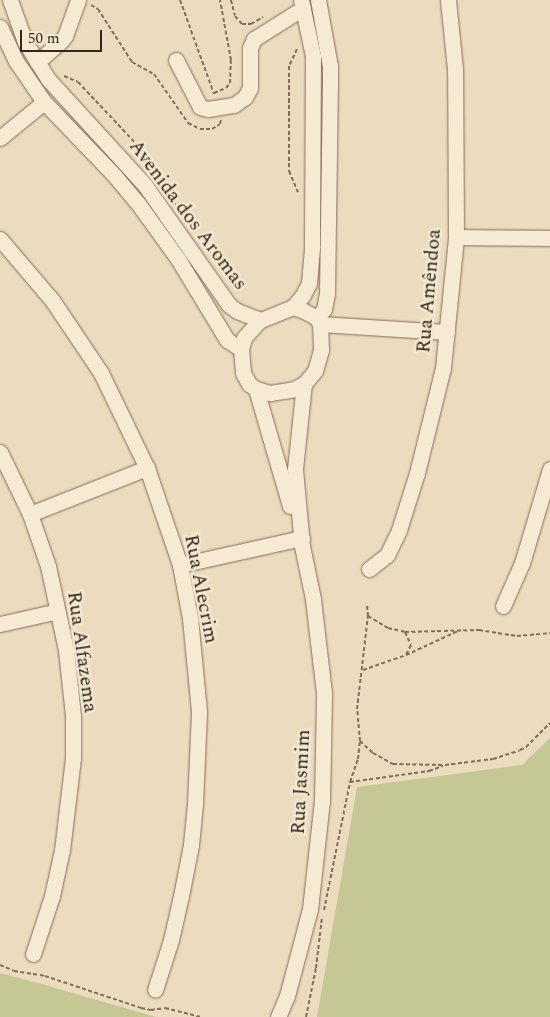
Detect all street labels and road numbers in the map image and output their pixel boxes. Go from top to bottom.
street label: Avenida dos Aromas [124,135,252,295]
street label: Rua Amêndoa [412,228,446,354]
street label: Rua Alecrim [179,532,223,646]
street label: Rua Alfazema [62,590,102,714]
street label: Rua Jasmim [286,729,316,835]

